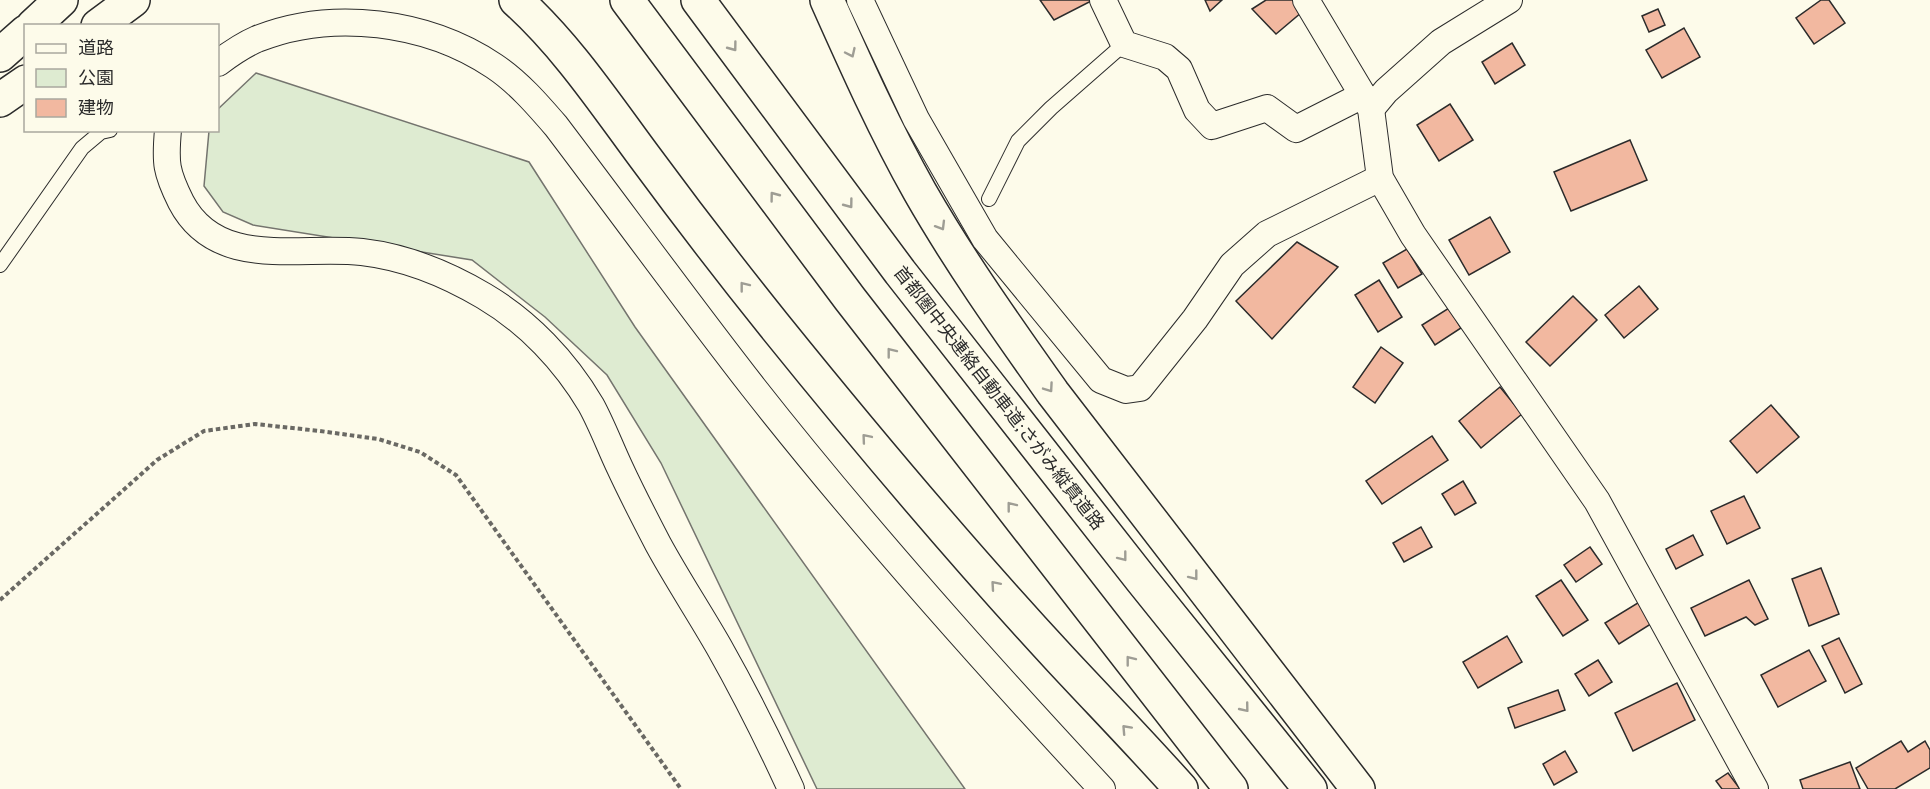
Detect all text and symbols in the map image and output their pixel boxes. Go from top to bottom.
legend [24,24,219,132]
text: 道路 [78,37,114,59]
one-way arrow [725,40,736,51]
one-way arrow [844,47,856,58]
text: 公園 [78,67,114,89]
text: 建物 [78,97,114,119]
one-way arrow [770,192,781,203]
one-way arrow [841,197,852,208]
one-way arrow [933,220,945,230]
street label: 首都圏中央連絡自動車道;さがみ縦貫道路 [889,262,1109,534]
one-way arrow [740,282,751,293]
one-way arrow [888,348,899,359]
one-way arrow [1042,382,1053,393]
one-way arrow [863,434,874,445]
one-way arrow [1007,502,1018,513]
one-way arrow [1116,550,1127,561]
one-way arrow [1186,569,1197,580]
one-way arrow [991,581,1002,592]
one-way arrow [1127,656,1138,667]
one-way arrow [1238,702,1249,713]
one-way arrow [1122,726,1133,736]

